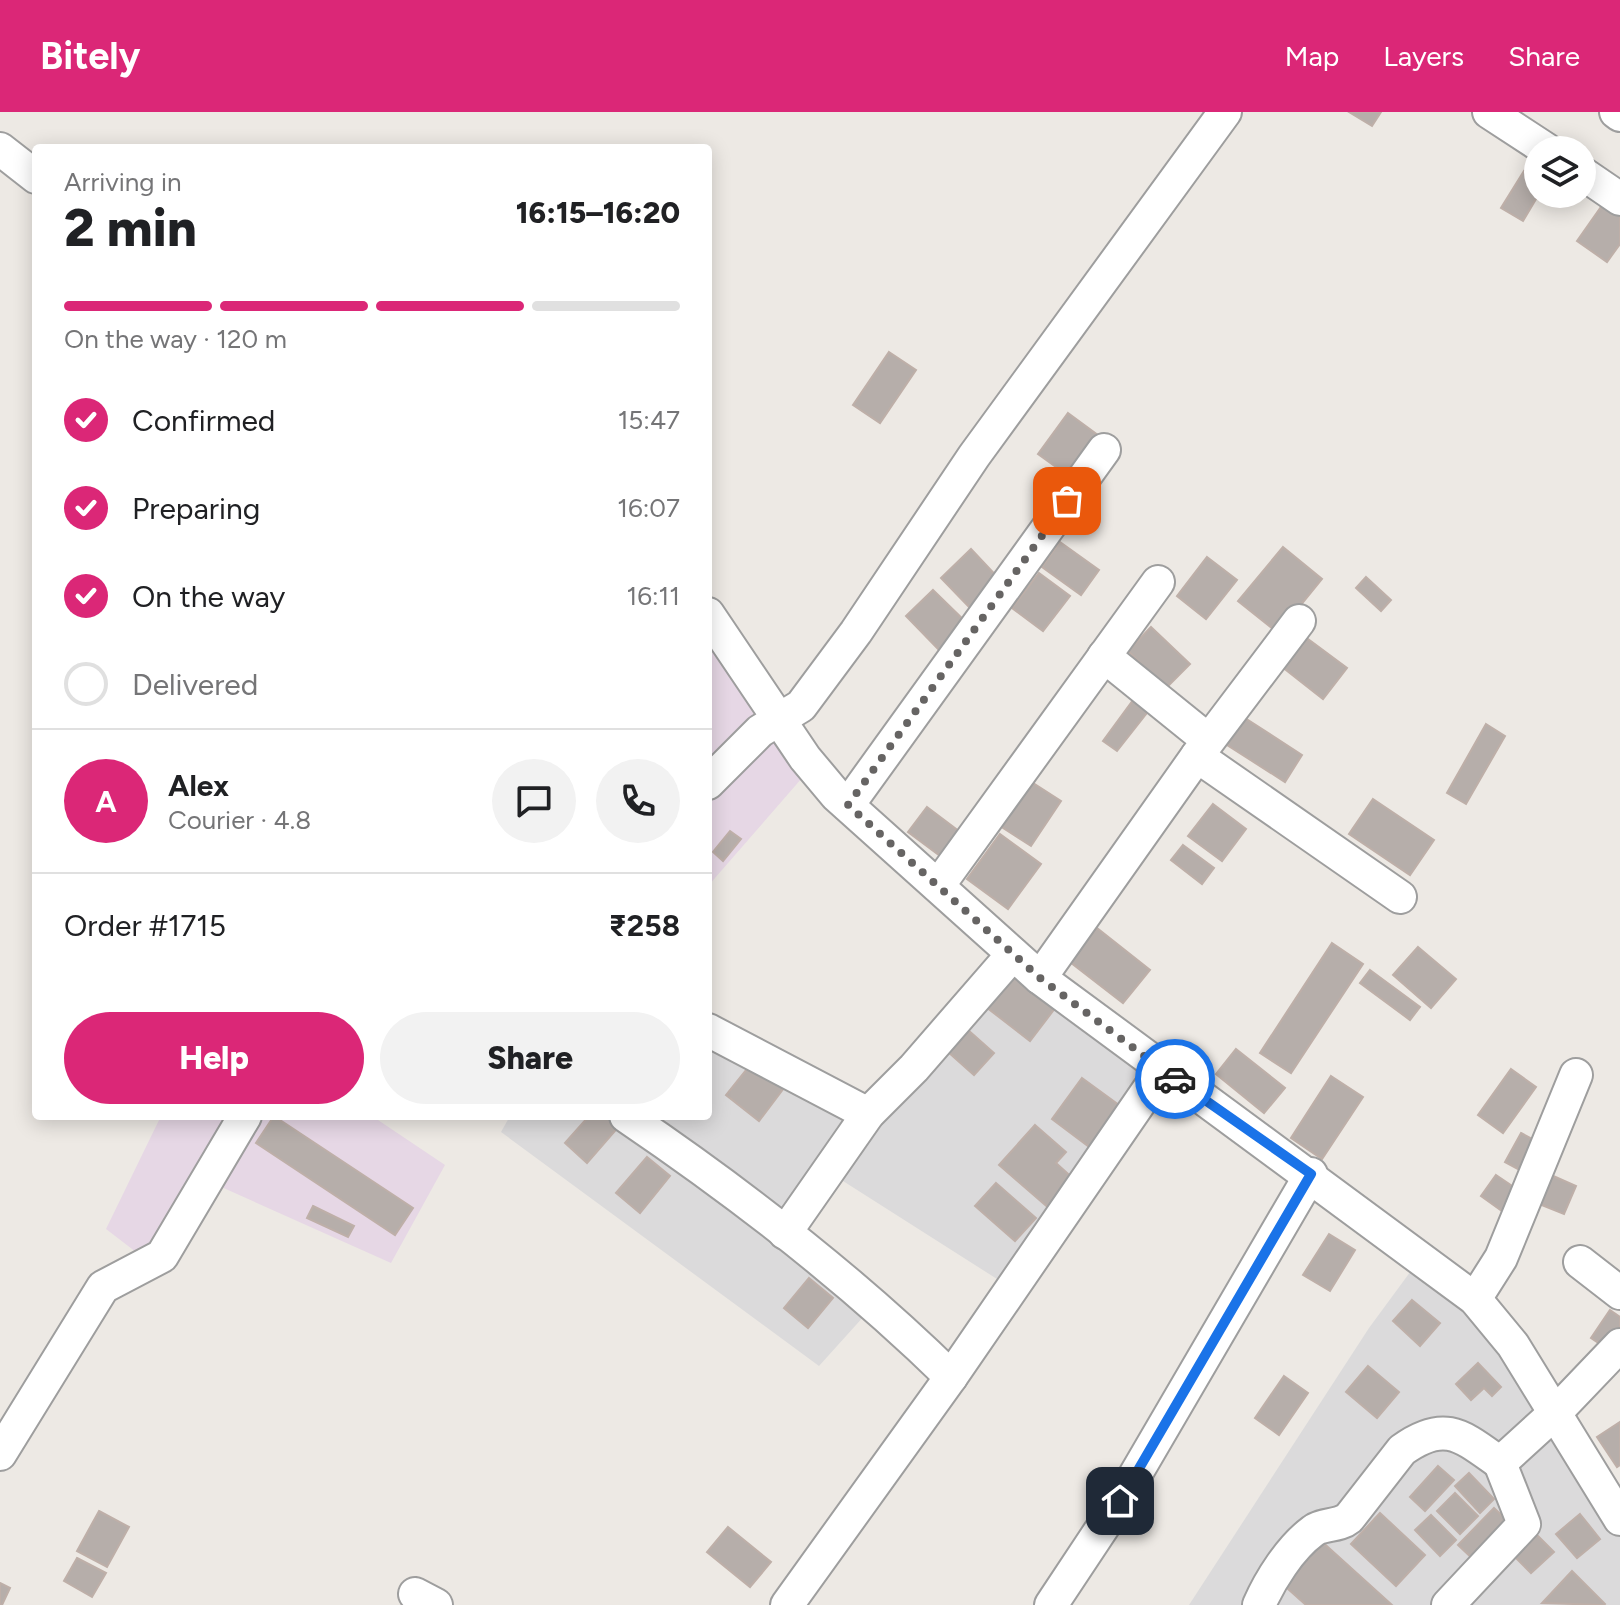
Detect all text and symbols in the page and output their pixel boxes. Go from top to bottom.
text: Bitely [40,33,140,79]
text: Map [1285,39,1339,73]
text: Layers [1383,39,1464,73]
text: Share [1508,39,1580,73]
map controls [1524,136,1596,208]
button: layers [1524,136,1596,208]
text: Arriving in [64,166,182,198]
text: 16:15–16:20 [516,194,680,231]
text: 2 min [64,197,197,259]
text: On the way · 120 m [64,323,287,355]
icon: check [64,398,108,442]
text: Confirmed [132,402,275,439]
text: 15:47 [618,404,680,436]
pin [1033,467,1101,535]
icon: bag [1045,479,1089,523]
icon: check [64,486,108,530]
text: Preparing [132,490,260,527]
text: 16:07 [617,492,680,524]
icon: check [64,574,108,618]
text: On the way [132,578,285,615]
text: 16:11 [626,580,680,612]
text: Delivered [132,666,258,703]
button: chat [492,759,576,843]
button: phone [596,759,680,843]
text: Alex [168,767,229,804]
text: A [95,783,117,820]
text: Courier · 4.8 [168,804,311,836]
text: Order #1715 [64,907,226,944]
text: ₹258 [609,907,680,944]
button: Help [64,1012,364,1104]
button: Share [380,1012,680,1104]
courier [1135,1039,1215,1119]
icon: car [1153,1057,1197,1101]
pin [1086,1467,1154,1535]
icon: home [1098,1479,1142,1523]

